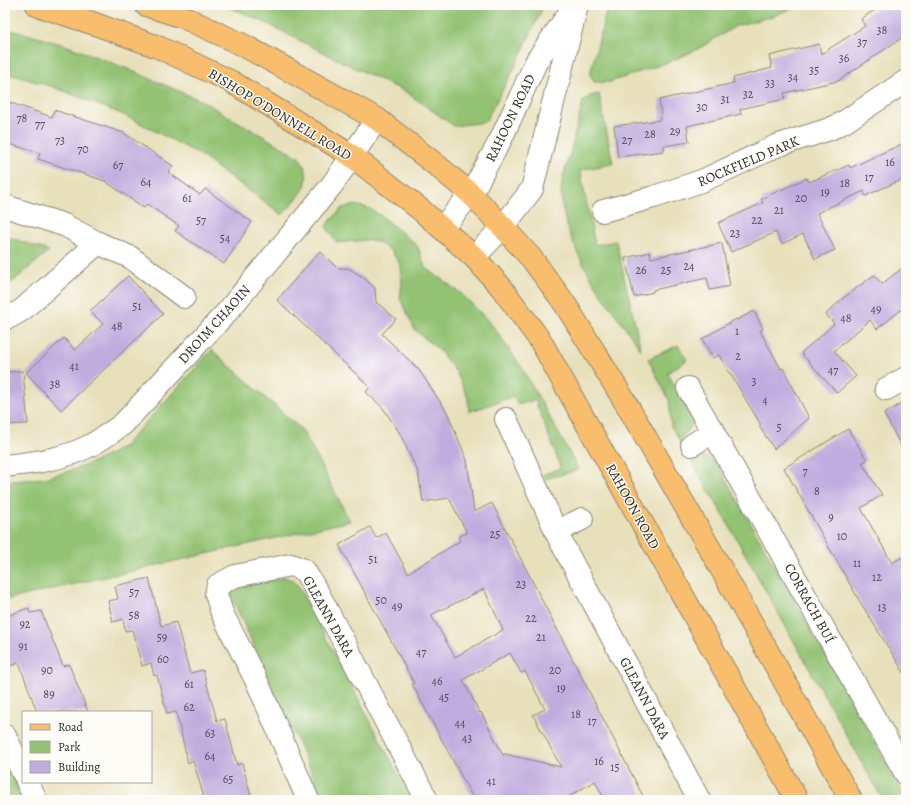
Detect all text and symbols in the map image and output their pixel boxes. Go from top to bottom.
house number: 38 [877,22,888,38]
house number: 37 [857,34,868,50]
house number: 36 [839,50,850,66]
house number: 35 [809,62,819,78]
street label: BISHOP O'DONNELL ROAD [205,64,355,165]
house number: 34 [788,69,799,85]
street label: RAHOON ROAD [481,71,540,165]
house number: 33 [765,75,775,91]
house number: 32 [743,86,754,102]
house number: 31 [720,91,730,107]
house number: 30 [696,99,708,115]
house number: 78 [17,110,28,126]
house number: 77 [35,116,46,132]
house number: 29 [669,123,681,139]
house number: 28 [644,126,656,142]
street label: ROCKFIELD PARK [695,131,802,191]
house number: 73 [55,132,65,148]
house number: 27 [622,132,633,148]
house number: 70 [77,141,89,157]
house number: 16 [885,154,895,170]
house number: 67 [113,157,124,173]
house number: 17 [864,169,875,185]
house number: 64 [141,174,152,190]
house number: 18 [840,175,850,191]
house number: 19 [820,184,830,200]
house number: 61 [182,190,192,206]
house number: 20 [795,190,807,206]
house number: 21 [774,202,784,218]
house number: 57 [196,212,207,228]
house number: 22 [751,212,763,228]
house number: 23 [730,225,740,241]
house number: 54 [220,230,231,246]
house number: 24 [683,258,695,274]
house number: 26 [635,262,647,278]
house number: 25 [661,262,671,278]
street label: DROIM CHAOIN [174,281,255,368]
house number: 51 [132,298,142,314]
house number: 49 [871,301,881,317]
house number: 48 [840,310,852,326]
house number: 48 [111,318,123,334]
house number: 1 [735,323,739,339]
house number: 2 [735,348,741,364]
house number: 41 [69,358,79,374]
house number: 47 [828,362,839,378]
house number: 3 [752,373,757,389]
house number: 38 [50,376,61,392]
house number: 4 [762,392,768,408]
house number: 5 [776,419,782,435]
street label: RAHOON ROAD [601,460,664,553]
house number: 7 [802,463,808,479]
house number: 8 [814,483,820,499]
house number: 9 [828,509,834,525]
house number: 25 [490,526,500,542]
house number: 10 [837,528,847,544]
house number: 51 [368,551,378,567]
house number: 11 [853,555,861,571]
street label: CORRACH BUÍ [780,560,839,647]
house number: 12 [872,569,882,585]
street label: GLEANN DARA [298,572,359,661]
house number: 23 [516,576,526,592]
house number: 57 [129,584,140,600]
house number: 50 [375,592,387,608]
house number: 49 [392,598,402,614]
house number: 13 [877,599,887,615]
house number: 58 [129,607,140,623]
house number: 22 [525,610,537,626]
house number: 92 [19,616,31,632]
house number: 59 [157,629,167,645]
house number: 21 [536,629,546,645]
house number: 91 [18,638,28,654]
house number: 47 [416,644,427,660]
house number: 60 [157,651,169,667]
street label: GLEANN DARA [615,654,674,743]
house number: 90 [41,662,53,678]
house number: 20 [549,662,561,678]
house number: 46 [432,673,443,689]
house number: 61 [184,676,194,692]
house number: 19 [556,680,566,696]
house number: 89 [43,686,55,702]
house number: 45 [439,689,449,705]
house number: 62 [183,699,195,715]
house number: 18 [571,706,581,722]
legend [22,711,152,783]
house number: 17 [587,713,598,729]
house number: 44 [455,715,466,731]
text: Road [58,719,84,735]
house number: 63 [205,725,215,741]
house number: 43 [462,730,472,746]
text: Park [58,739,81,755]
house number: 64 [205,748,216,764]
house number: 16 [594,753,604,769]
text: Building [58,759,100,775]
house number: 15 [610,759,620,775]
house number: 65 [223,771,233,787]
house number: 41 [486,773,496,789]

